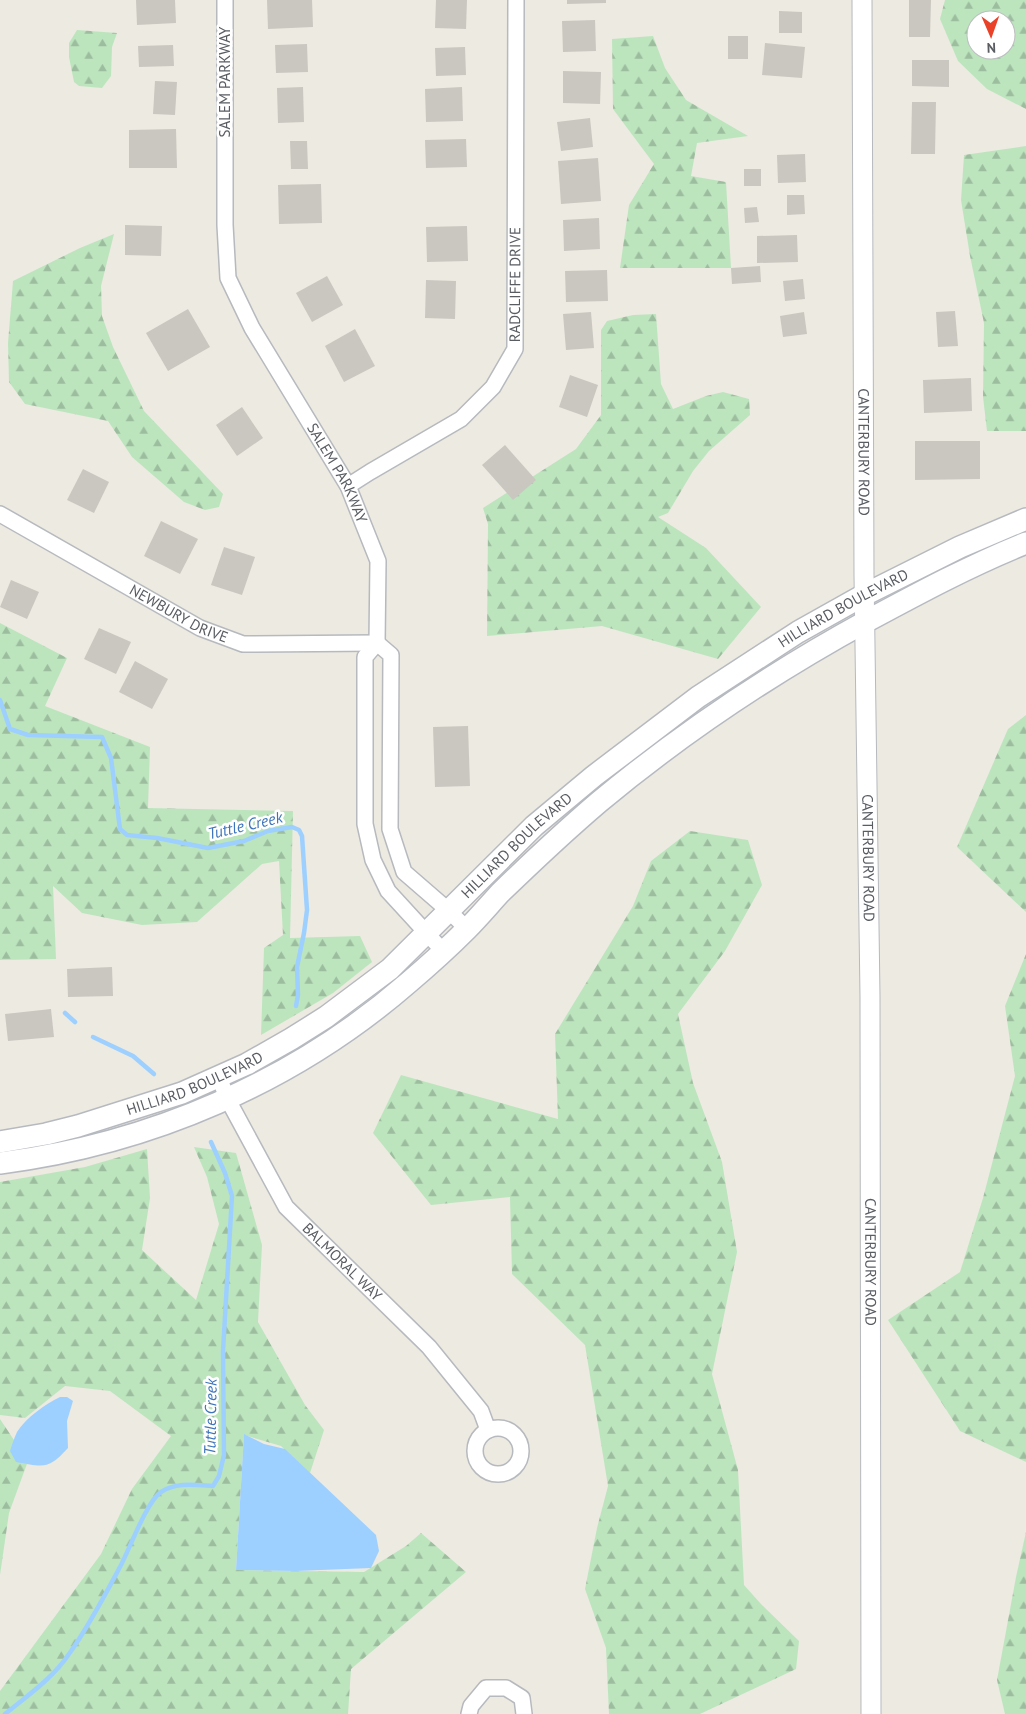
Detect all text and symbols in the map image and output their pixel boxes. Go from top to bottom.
north arrow [966,10,1016,60]
street label: SALEM PARKWAY [215,26,234,137]
text: N [987,39,996,57]
street label: RADCLIFFE DRIVE [505,227,524,342]
street label: CANTERBURY ROAD [854,388,874,516]
street label: SALEM PARKWAY [303,419,372,526]
street label: HILLIARD BOULEVARD [774,564,911,651]
street label: NEWBURY DRIVE [126,580,231,647]
street label: HILLIARD BOULEVARD [457,788,576,902]
street label: CANTERBURY ROAD [858,794,879,922]
water label: Tuttle Creek [206,806,285,843]
street label: HILLIARD BOULEVARD [124,1047,266,1119]
street label: CANTERBURY ROAD [861,1198,880,1326]
street label: BALMORAL WAY [299,1219,387,1305]
water label: Tuttle Creek [199,1378,221,1455]

